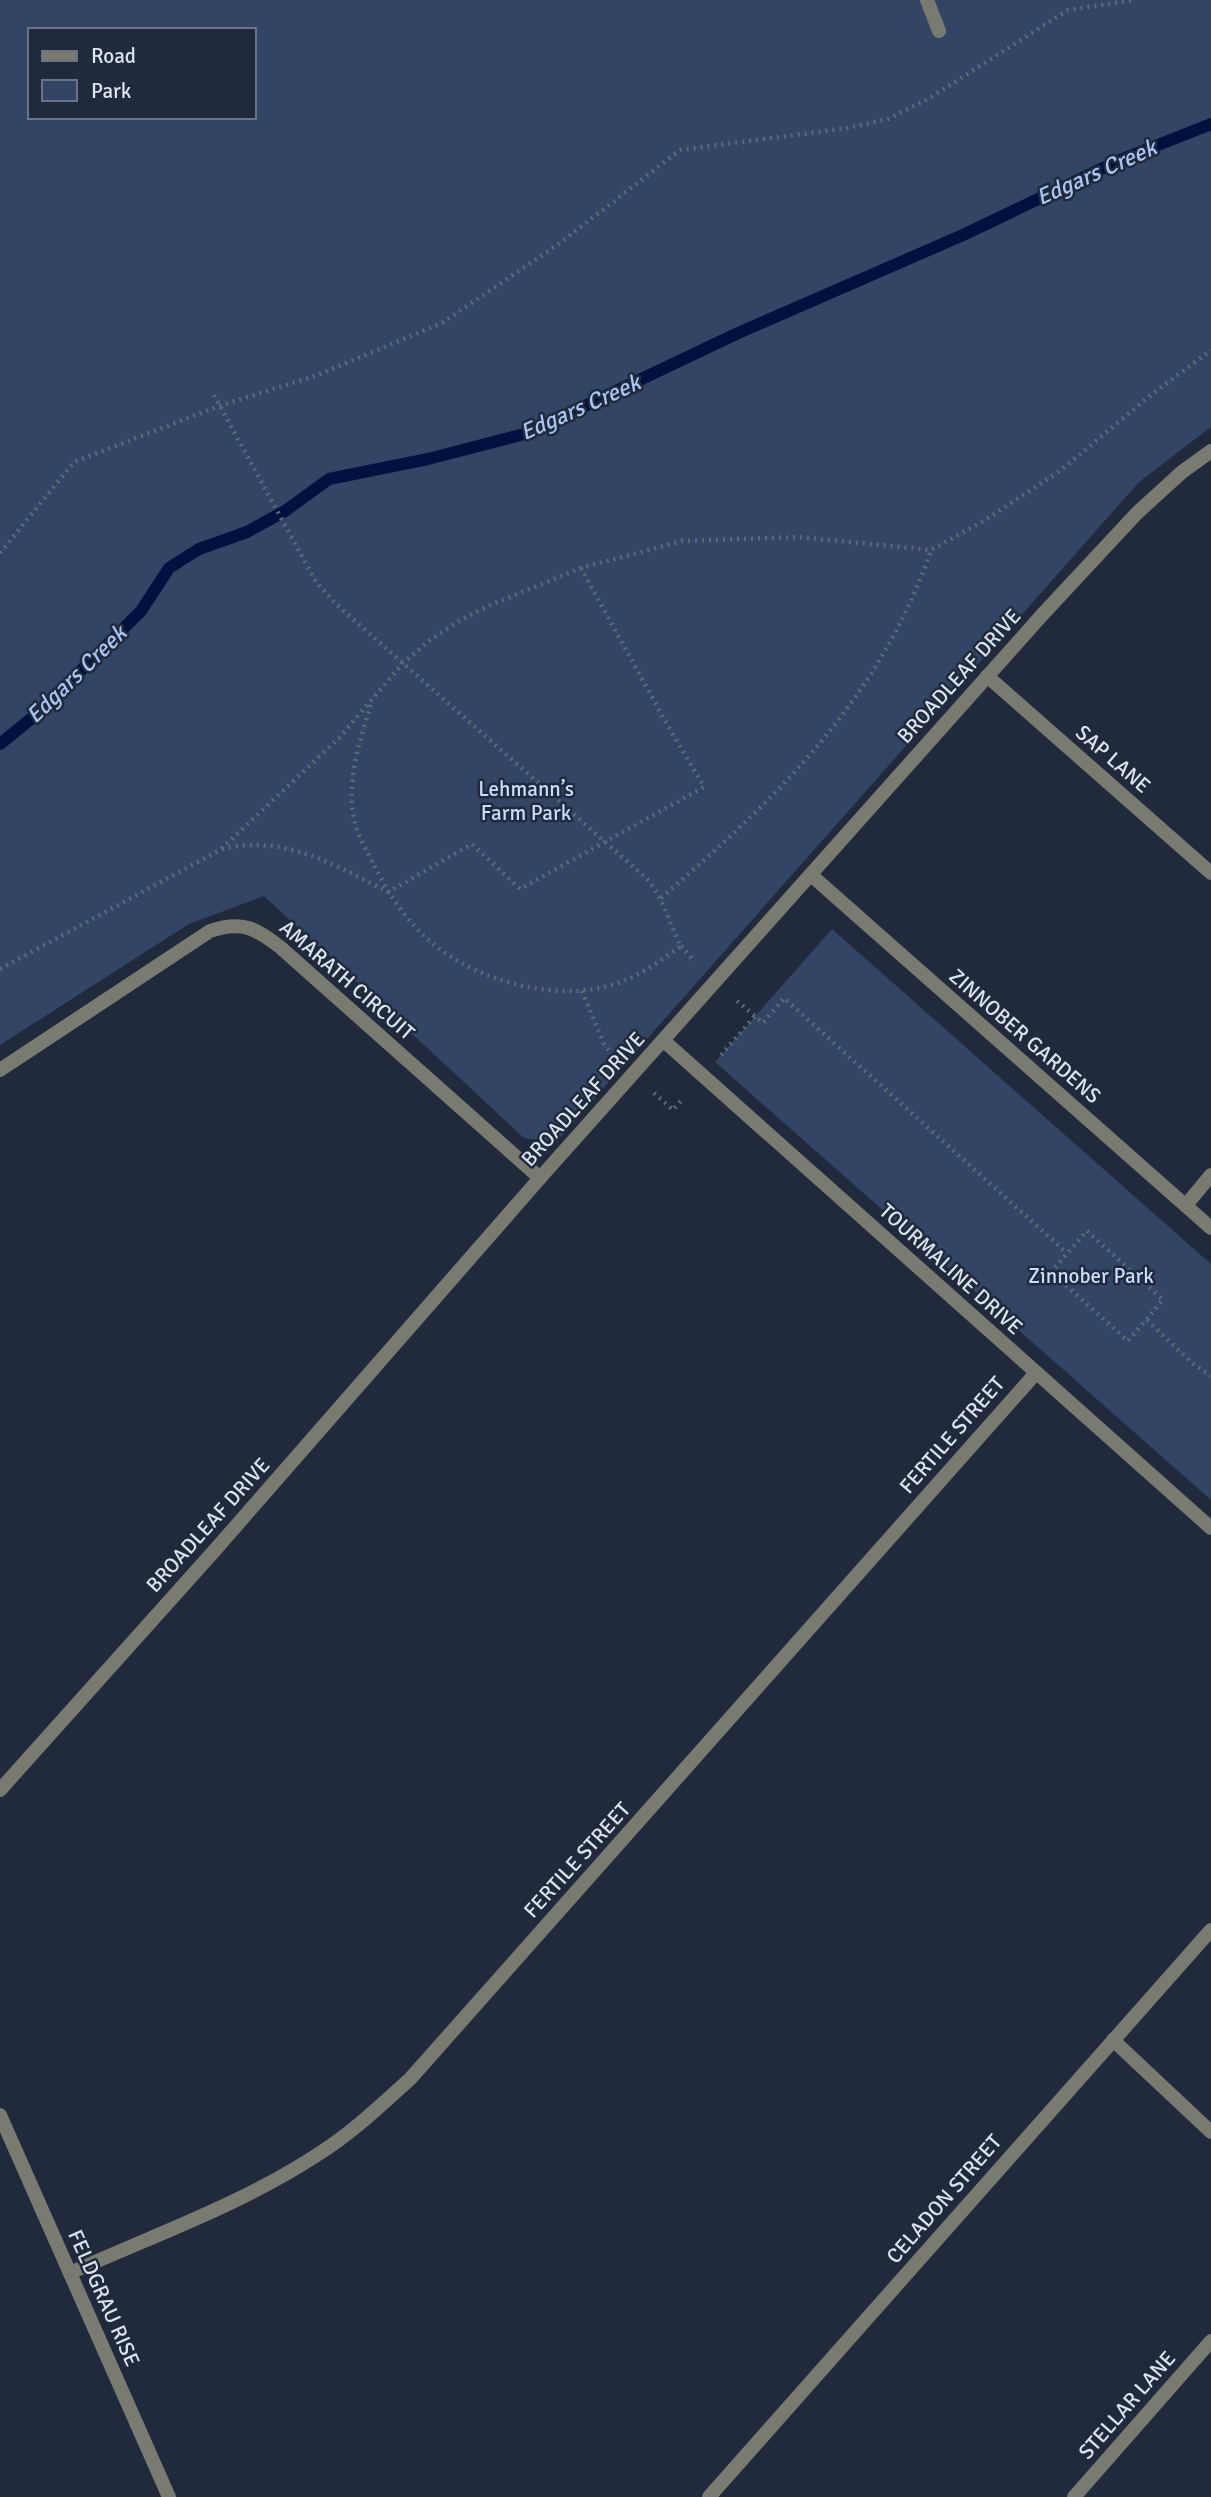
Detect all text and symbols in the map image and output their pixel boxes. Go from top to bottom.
legend [28,28,256,119]
text: Road [91,43,136,69]
text: Park [91,78,132,104]
water label: Edgars Creek [1031,132,1163,212]
water label: Edgars Creek [515,367,647,447]
street label: BROADLEAF DRIVE [892,603,1026,749]
water label: Edgars Creek [20,617,135,730]
street label: SAP LANE [1070,719,1156,799]
park label: Lehmann’s Farm Park [478,776,574,826]
street label: AMARATH CIRCUIT [274,914,420,1046]
street label: ZINNOBER GARDENS [944,963,1106,1109]
street label: BROADLEAF DRIVE [516,1026,650,1172]
street label: TOURMALINE DRIVE [874,1198,1028,1340]
park label: Zinnober Park [1028,1263,1154,1289]
street label: FERTILE STREET [894,1370,1010,1499]
street label: BROADLEAF DRIVE [141,1452,275,1598]
street label: FERTILE STREET [518,1796,636,1923]
street label: CELADON STREET [881,2129,1008,2269]
street label: FELDGRAU RISE [62,2226,146,2370]
street label: STELLAR LANE [1073,2346,1181,2464]

